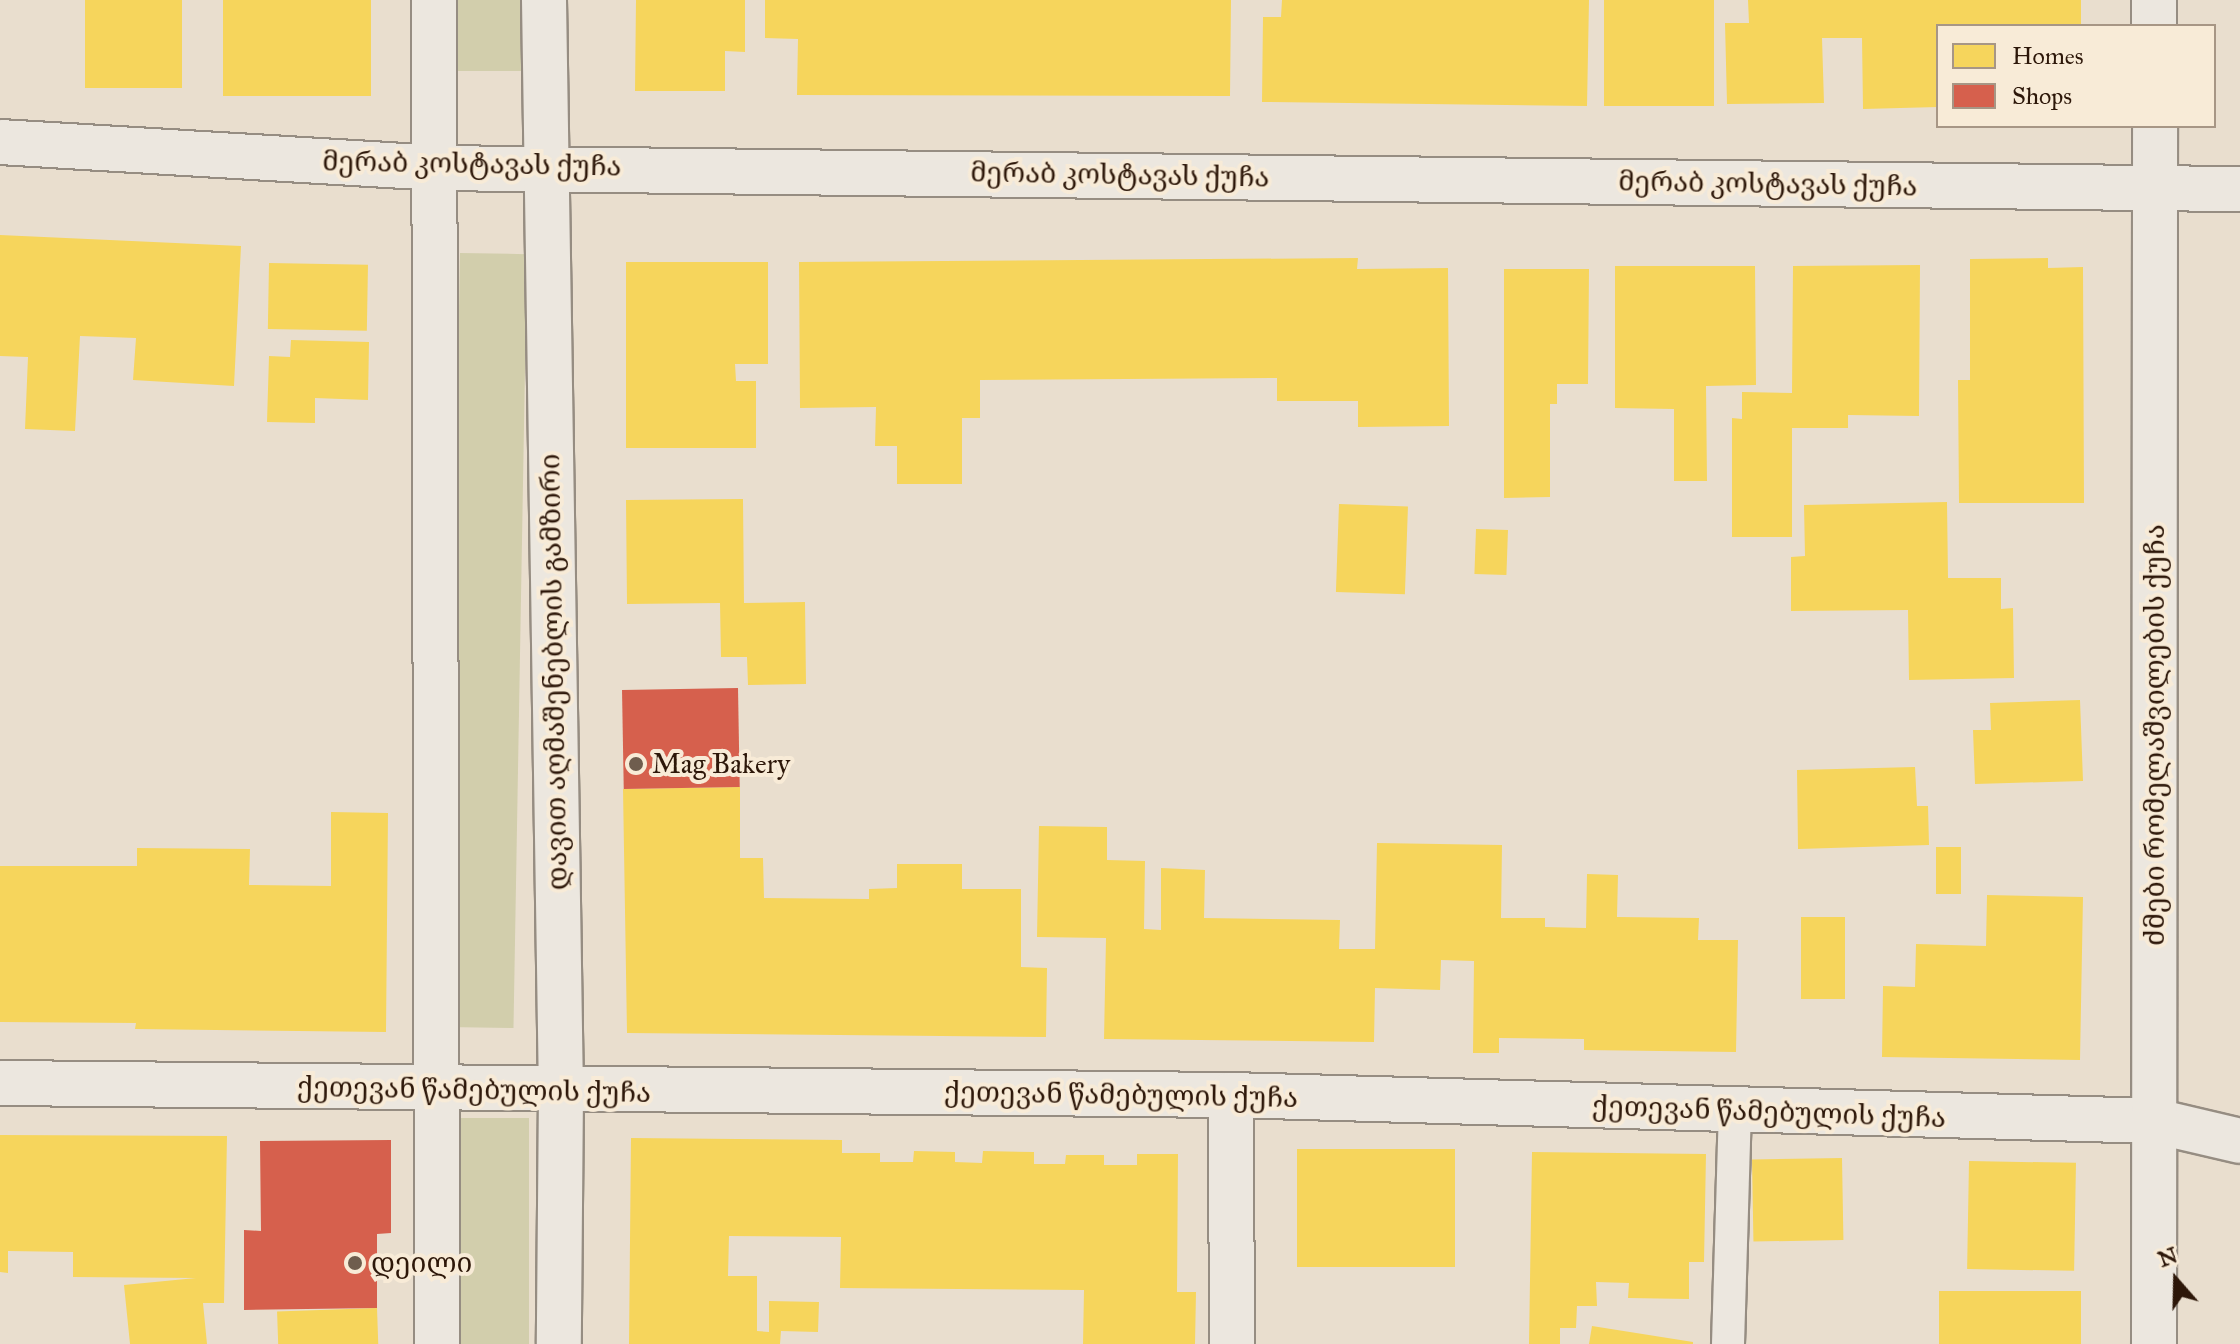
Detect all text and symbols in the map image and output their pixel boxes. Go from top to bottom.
legend [1936,24,2216,128]
text: Homes [2012,41,2084,71]
text: Shops [2012,81,2072,111]
street label: მერაბ კოსტავას ქუჩა [322,145,622,183]
street label: მერაბ კოსტავას ქუჩა [970,156,1270,194]
street label: მერაბ კოსტავას ქუჩა [1618,165,1918,203]
street label: დავით აღმაშენებლის გამზირი [533,453,575,891]
street label: ძმები რომელაშვილების ქუჩა [2138,524,2172,946]
place label: Mag Bakery [652,747,790,781]
marker: Mag Bakery [627,755,645,773]
street label: ქეთევან წამებულის ქუჩა [297,1070,651,1110]
street label: ქეთევან წამებულის ქუჩა [944,1075,1298,1115]
street label: ქეთევან წამებულის ქუჩა [1591,1089,1947,1135]
north arrow [2136,1240,2216,1320]
text: N [2154,1241,2181,1273]
place label: დეილი [371,1246,472,1280]
marker: დეილი [346,1254,364,1272]

